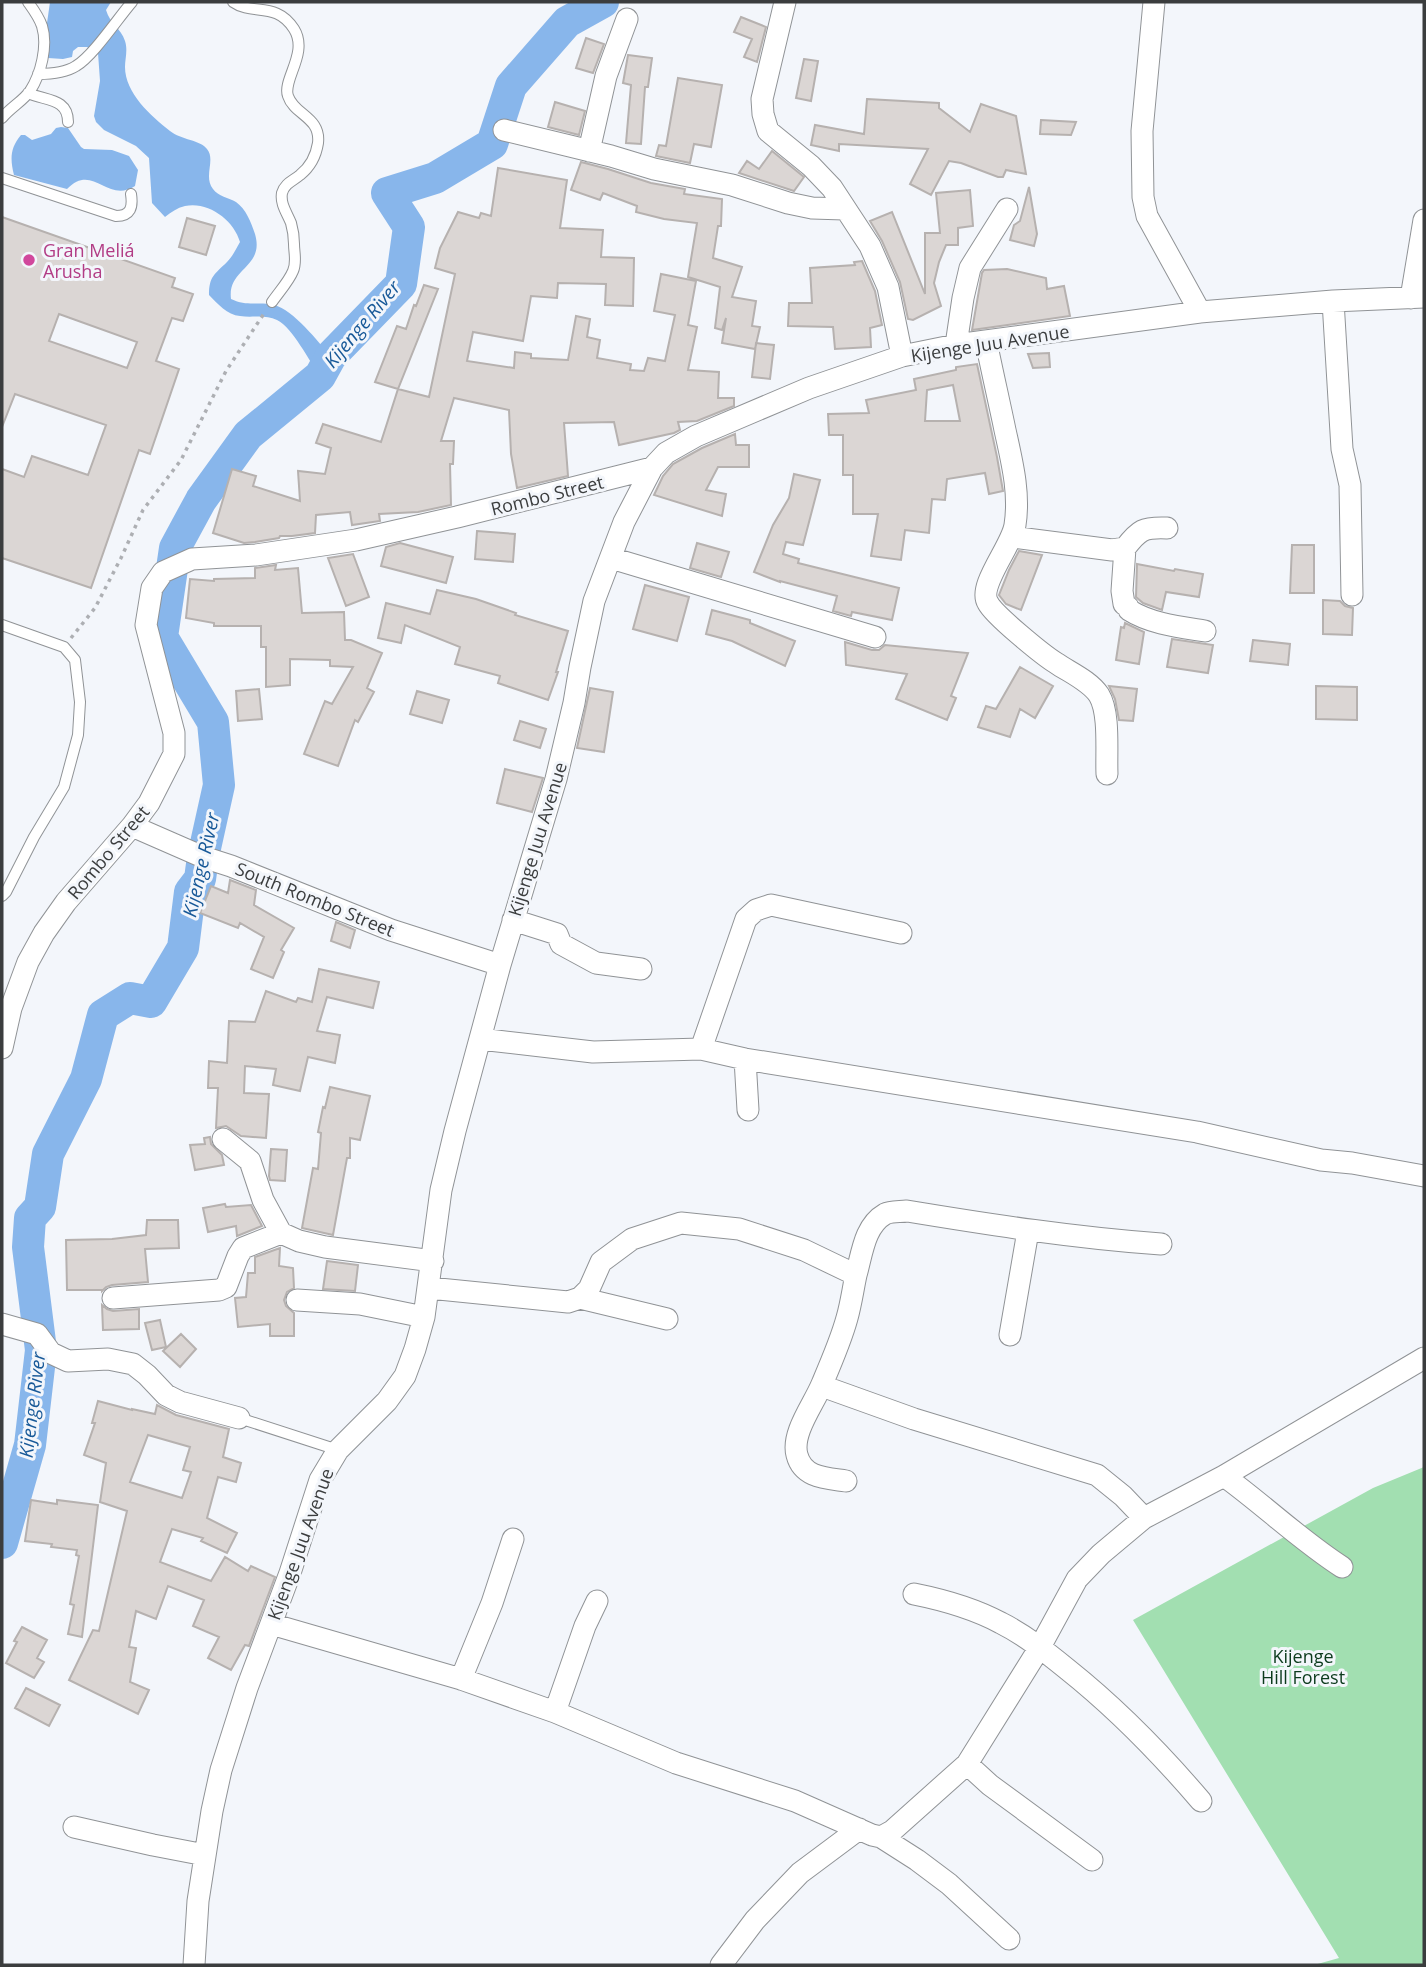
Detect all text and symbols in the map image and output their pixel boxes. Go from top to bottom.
place label: Gran Meliá Arusha [43,238,135,283]
marker: Gran Meliá Arusha [21,252,37,268]
water label: Kijenge River [318,274,407,373]
street label: Kijenge Juu Avenue [909,319,1071,367]
street label: Rombo Street [488,469,606,521]
street label: Kijenge Juu Avenue [502,759,572,919]
street label: Rombo Street [62,800,154,904]
water label: Kijenge River [176,809,226,920]
street label: South Rombo Street [232,856,398,942]
water label: Kijenge River [13,1349,52,1459]
street label: Kijenge Juu Avenue [261,1465,339,1623]
park label: Kijenge Hill Forest [1261,1644,1345,1689]

